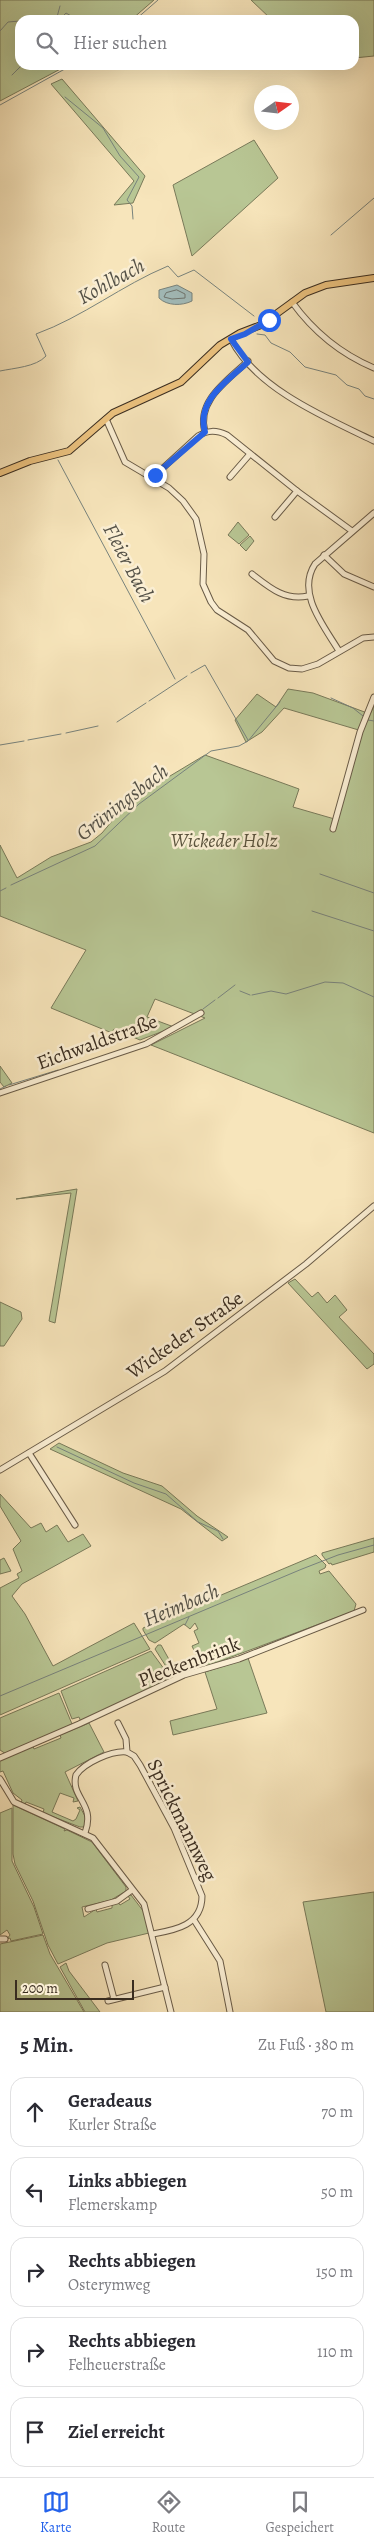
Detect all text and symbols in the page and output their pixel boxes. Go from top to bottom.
search box [15,15,359,70]
icon: search [33,29,61,57]
text: Hier suchen [73,30,167,56]
north arrow [254,85,299,130]
water label: Kohlbach [72,251,150,311]
route start [258,309,281,332]
route end [144,464,167,487]
water label: Fleier Bach [96,518,162,608]
water label: Grüningsbach [70,757,174,847]
park label: Wickeder Holz [171,827,277,854]
street label: Eichwaldstraße [33,1008,161,1076]
street label: Wickeder Straße [121,1285,249,1386]
water label: Heimbach [139,1576,223,1634]
street label: Pleckenbrink [134,1630,244,1694]
street label: Sprickmannweg [141,1754,223,1886]
scale bar [15,1977,134,2000]
text: 200 m [22,1979,58,1998]
text: 5 Min. [20,2031,74,2059]
text: Zu Fuß · 380 m [258,2034,354,2056]
text: Geradeaus [68,2088,152,2114]
icon: ahead [21,2098,49,2126]
text: 70 m [321,2101,353,2123]
text: Kurler Straße [68,2114,157,2136]
text: Links abbiegen [68,2168,187,2194]
icon: left [21,2178,49,2206]
text: 50 m [321,2181,353,2203]
text: Flemerskamp [68,2194,157,2216]
text: Rechts abbiegen [68,2248,196,2274]
icon: right [21,2258,49,2286]
text: 150 m [316,2261,353,2283]
text: Osterymweg [68,2274,151,2296]
text: Rechts abbiegen [68,2328,196,2354]
icon: right [21,2338,49,2366]
text: 110 m [317,2341,353,2363]
text: Felheuerstraße [68,2354,166,2376]
icon: arrive [21,2418,49,2446]
text: Ziel erreicht [68,2419,165,2445]
tab: Karte [40,2488,72,2537]
tab: Route [152,2488,185,2537]
tab: Gespeichert [266,2488,334,2537]

